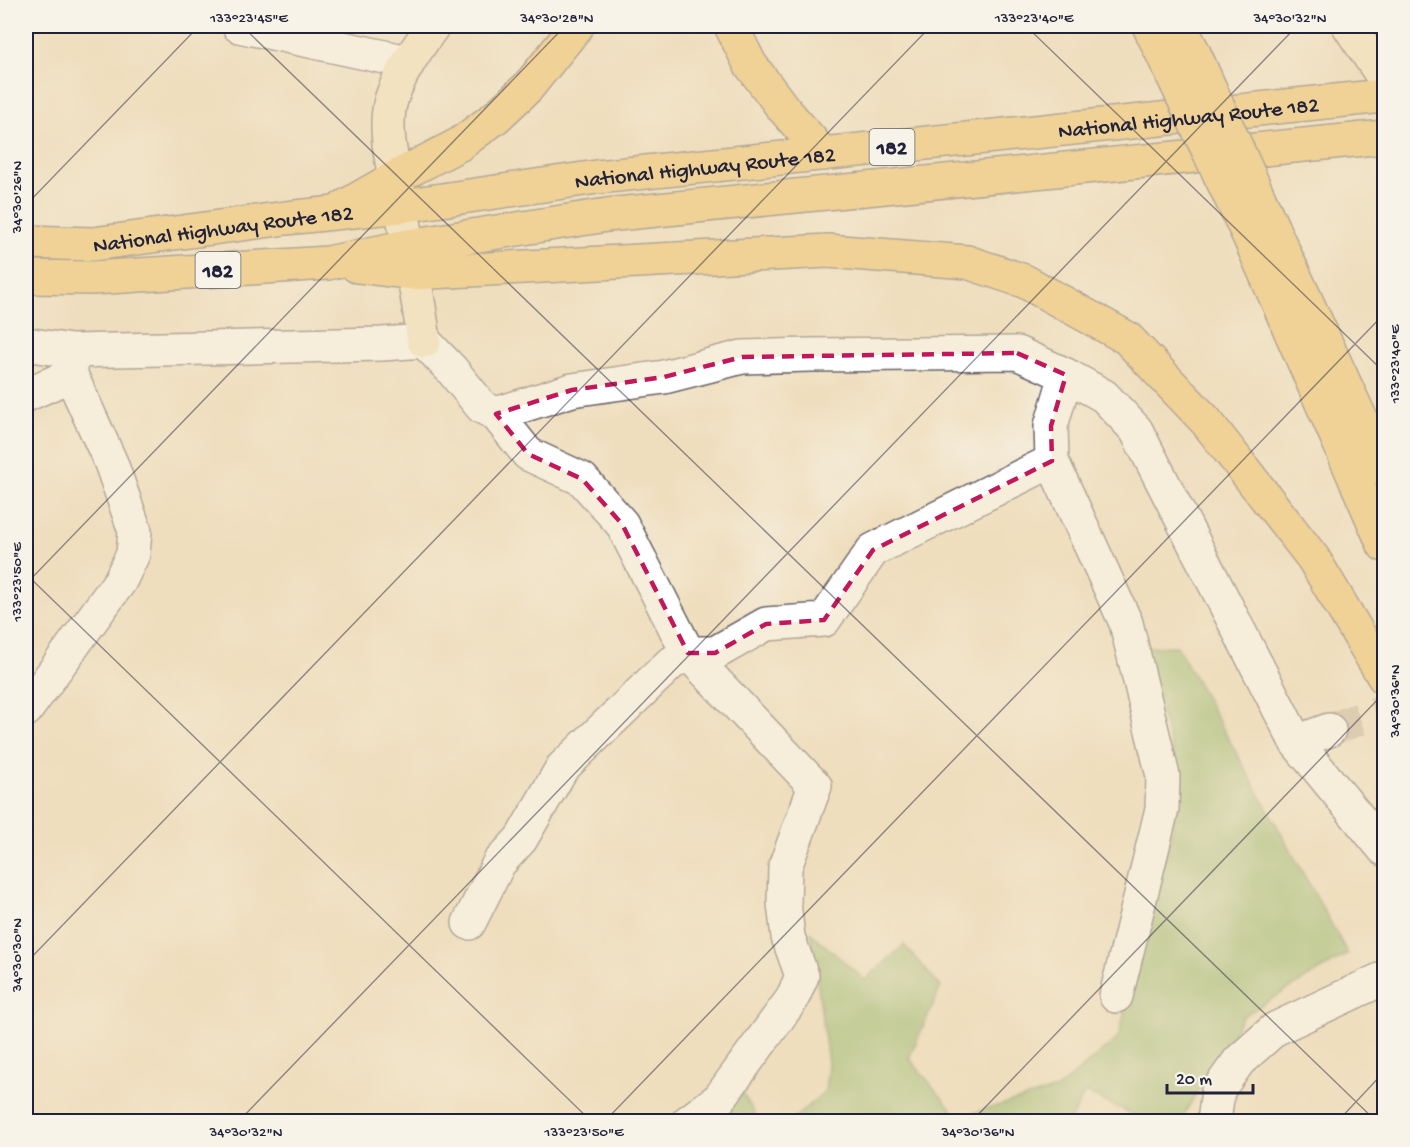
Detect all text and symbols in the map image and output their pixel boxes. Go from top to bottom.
text: 133°23'45"E [209,10,289,28]
text: 34°30'28"N [519,10,594,28]
text: 133°23'40"E [994,10,1074,28]
text: 34°30'32"N [1253,10,1327,28]
street label: National Highway Route 182 [1057,94,1321,146]
road number: 182 [870,129,914,165]
street label: National Highway Route 182 [573,144,837,197]
text: 34°30'26"N [9,160,27,234]
street label: National Highway Route 182 [92,202,355,261]
road number: 182 [196,252,240,288]
text: 133°23'40"E [1387,324,1405,404]
text: 133°23'50"E [9,542,27,623]
text: 34°30'36"N [1387,664,1405,739]
text: 34°30'30"N [9,918,27,993]
scale bar [1167,1057,1252,1095]
text: 20 m [1176,1070,1212,1091]
text: 34°30'32"N [209,1124,283,1142]
text: 133°23'50"E [543,1124,624,1142]
text: 34°30'36"N [940,1124,1015,1142]

